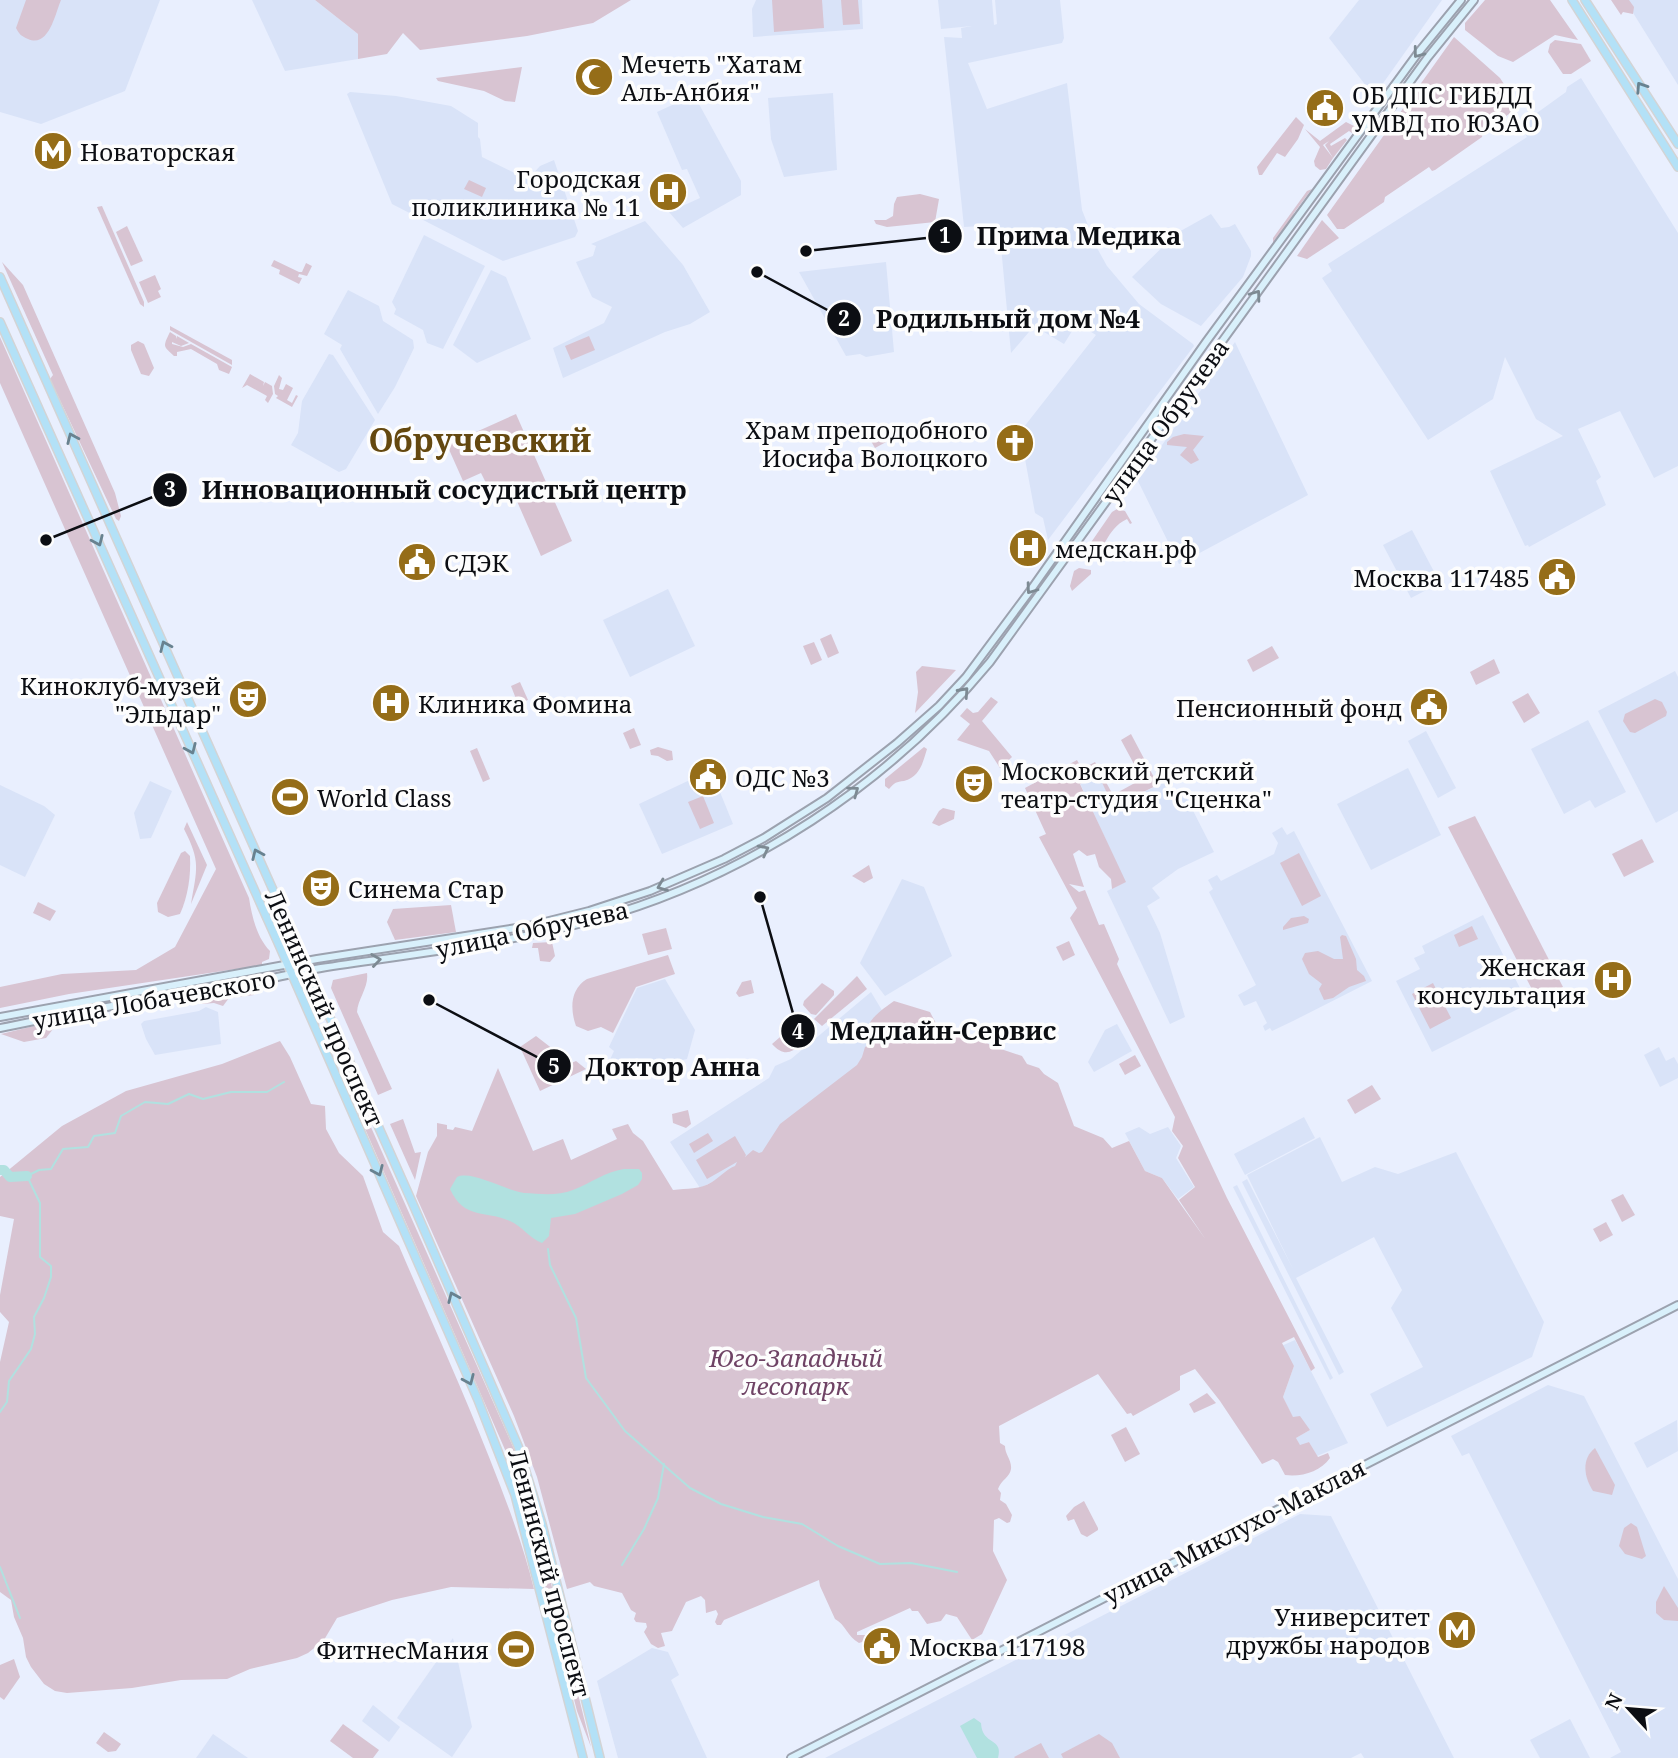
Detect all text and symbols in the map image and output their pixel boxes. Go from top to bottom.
one-way arrow [1413,45,1426,58]
place label: Мечеть "Хатам Аль-Анбия" [621,47,802,108]
mosque icon: Мечеть "Хатам Аль-Анбия" [573,56,615,98]
place label: ОБ ДПС ГИБДД УМВД по ЮЗАО [1352,78,1540,139]
one-way arrow [1637,82,1649,95]
public building icon: ОБ ДПС ГИБДД УМВД по ЮЗАО [1304,87,1346,129]
metro station icon: Новаторская [32,130,74,172]
place label: Новаторская [80,135,235,168]
place label: Городская поликлиника № 11 [411,162,641,223]
hospital icon: Городская поликлиника № 11 [647,171,689,213]
callout: Прима Медика [927,212,1195,259]
text: Прима Медика [977,217,1181,253]
text: 1 [939,221,951,249]
one-way arrow [1248,290,1261,303]
callout: Родильный дом №4 [826,296,1154,343]
text: Родильный дом №4 [876,300,1140,336]
text: 2 [838,304,850,332]
street label: улица Обручева [1094,332,1236,510]
place label: Храм преподобного Иосифа Волоцкого [746,413,988,474]
district label: Обручевский [369,418,592,461]
church icon: Храм преподобного Иосифа Волоцкого [994,422,1036,464]
one-way arrow [66,433,80,445]
callout: Инновационный сосудистый центр [153,467,701,514]
text: Инновационный сосудистый центр [201,471,687,507]
text: 3 [164,475,176,503]
hospital icon: медскан.рф [1007,527,1049,569]
place label: медскан.рф [1055,532,1197,565]
one-way arrow [90,534,104,546]
public building icon: СДЭК [396,541,438,583]
place label: СДЭК [444,546,510,579]
public building icon: Москва 117485 [1536,556,1578,598]
place label: Москва 117485 [1354,561,1530,594]
one-way arrow [1027,581,1040,594]
one-way arrow [159,641,173,653]
place label: Киноклуб-музей "Эльдар" [20,669,221,730]
theatre icon: Киноклуб-музей "Эльдар" [227,678,269,720]
hospital icon: Клиника Фомина [370,682,412,724]
public building icon: Пенсионный фонд [1408,686,1450,728]
place label: Клиника Фомина [418,687,632,720]
one-way arrow [956,687,968,700]
place label: Пенсионный фонд [1176,691,1402,724]
one-way arrow [183,742,197,754]
place label: Московский детский театр-студия "Сценка" [1001,754,1272,815]
public building icon: ОДС №3 [687,756,729,798]
place label: ОДС №3 [735,761,830,794]
theatre icon: Московский детский театр-студия "Сценка" [953,763,995,805]
sports icon: World Class [269,776,311,818]
place label: World Class [317,781,452,814]
one-way arrow [847,787,859,800]
one-way arrow [757,845,769,858]
one-way arrow [251,849,265,861]
theatre icon: Синема Стар [300,867,342,909]
place label: Синема Стар [348,872,504,905]
one-way arrow [657,878,669,892]
street label: Ленинский проспект [258,884,392,1132]
street label: улица Обручева [433,892,631,966]
place label: Женская консультация [1417,950,1586,1011]
one-way arrow [370,953,381,968]
hospital icon: Женская консультация [1592,959,1634,1001]
street label: улица Лобачевского [30,961,278,1037]
callout: Медлайн-Сервис [781,1008,1070,1055]
text: Медлайн-Сервис [830,1012,1056,1048]
text: 4 [792,1017,804,1045]
callout: Доктор Анна [536,1043,774,1090]
text: Доктор Анна [585,1048,761,1084]
text: 5 [548,1052,560,1080]
one-way arrow [370,1164,384,1176]
one-way arrow [447,1292,461,1305]
park label: Юго-Западный лесопарк [708,1341,883,1402]
one-way arrow [461,1372,475,1385]
street label: Ленинский проспект [501,1445,599,1701]
street label: улица Миклухо-Маклая [1097,1450,1371,1612]
place label: Университет дружбы народов [1226,1600,1430,1661]
metro station icon: Университет дружбы народов [1436,1609,1478,1651]
public building icon: Москва 117198 [861,1625,903,1667]
sports icon: ФитнесМания [495,1628,537,1670]
place label: Москва 117198 [909,1630,1086,1663]
place label: ФитнесМания [316,1633,489,1666]
north arrow [1594,1674,1664,1744]
text: N [1599,1689,1629,1714]

